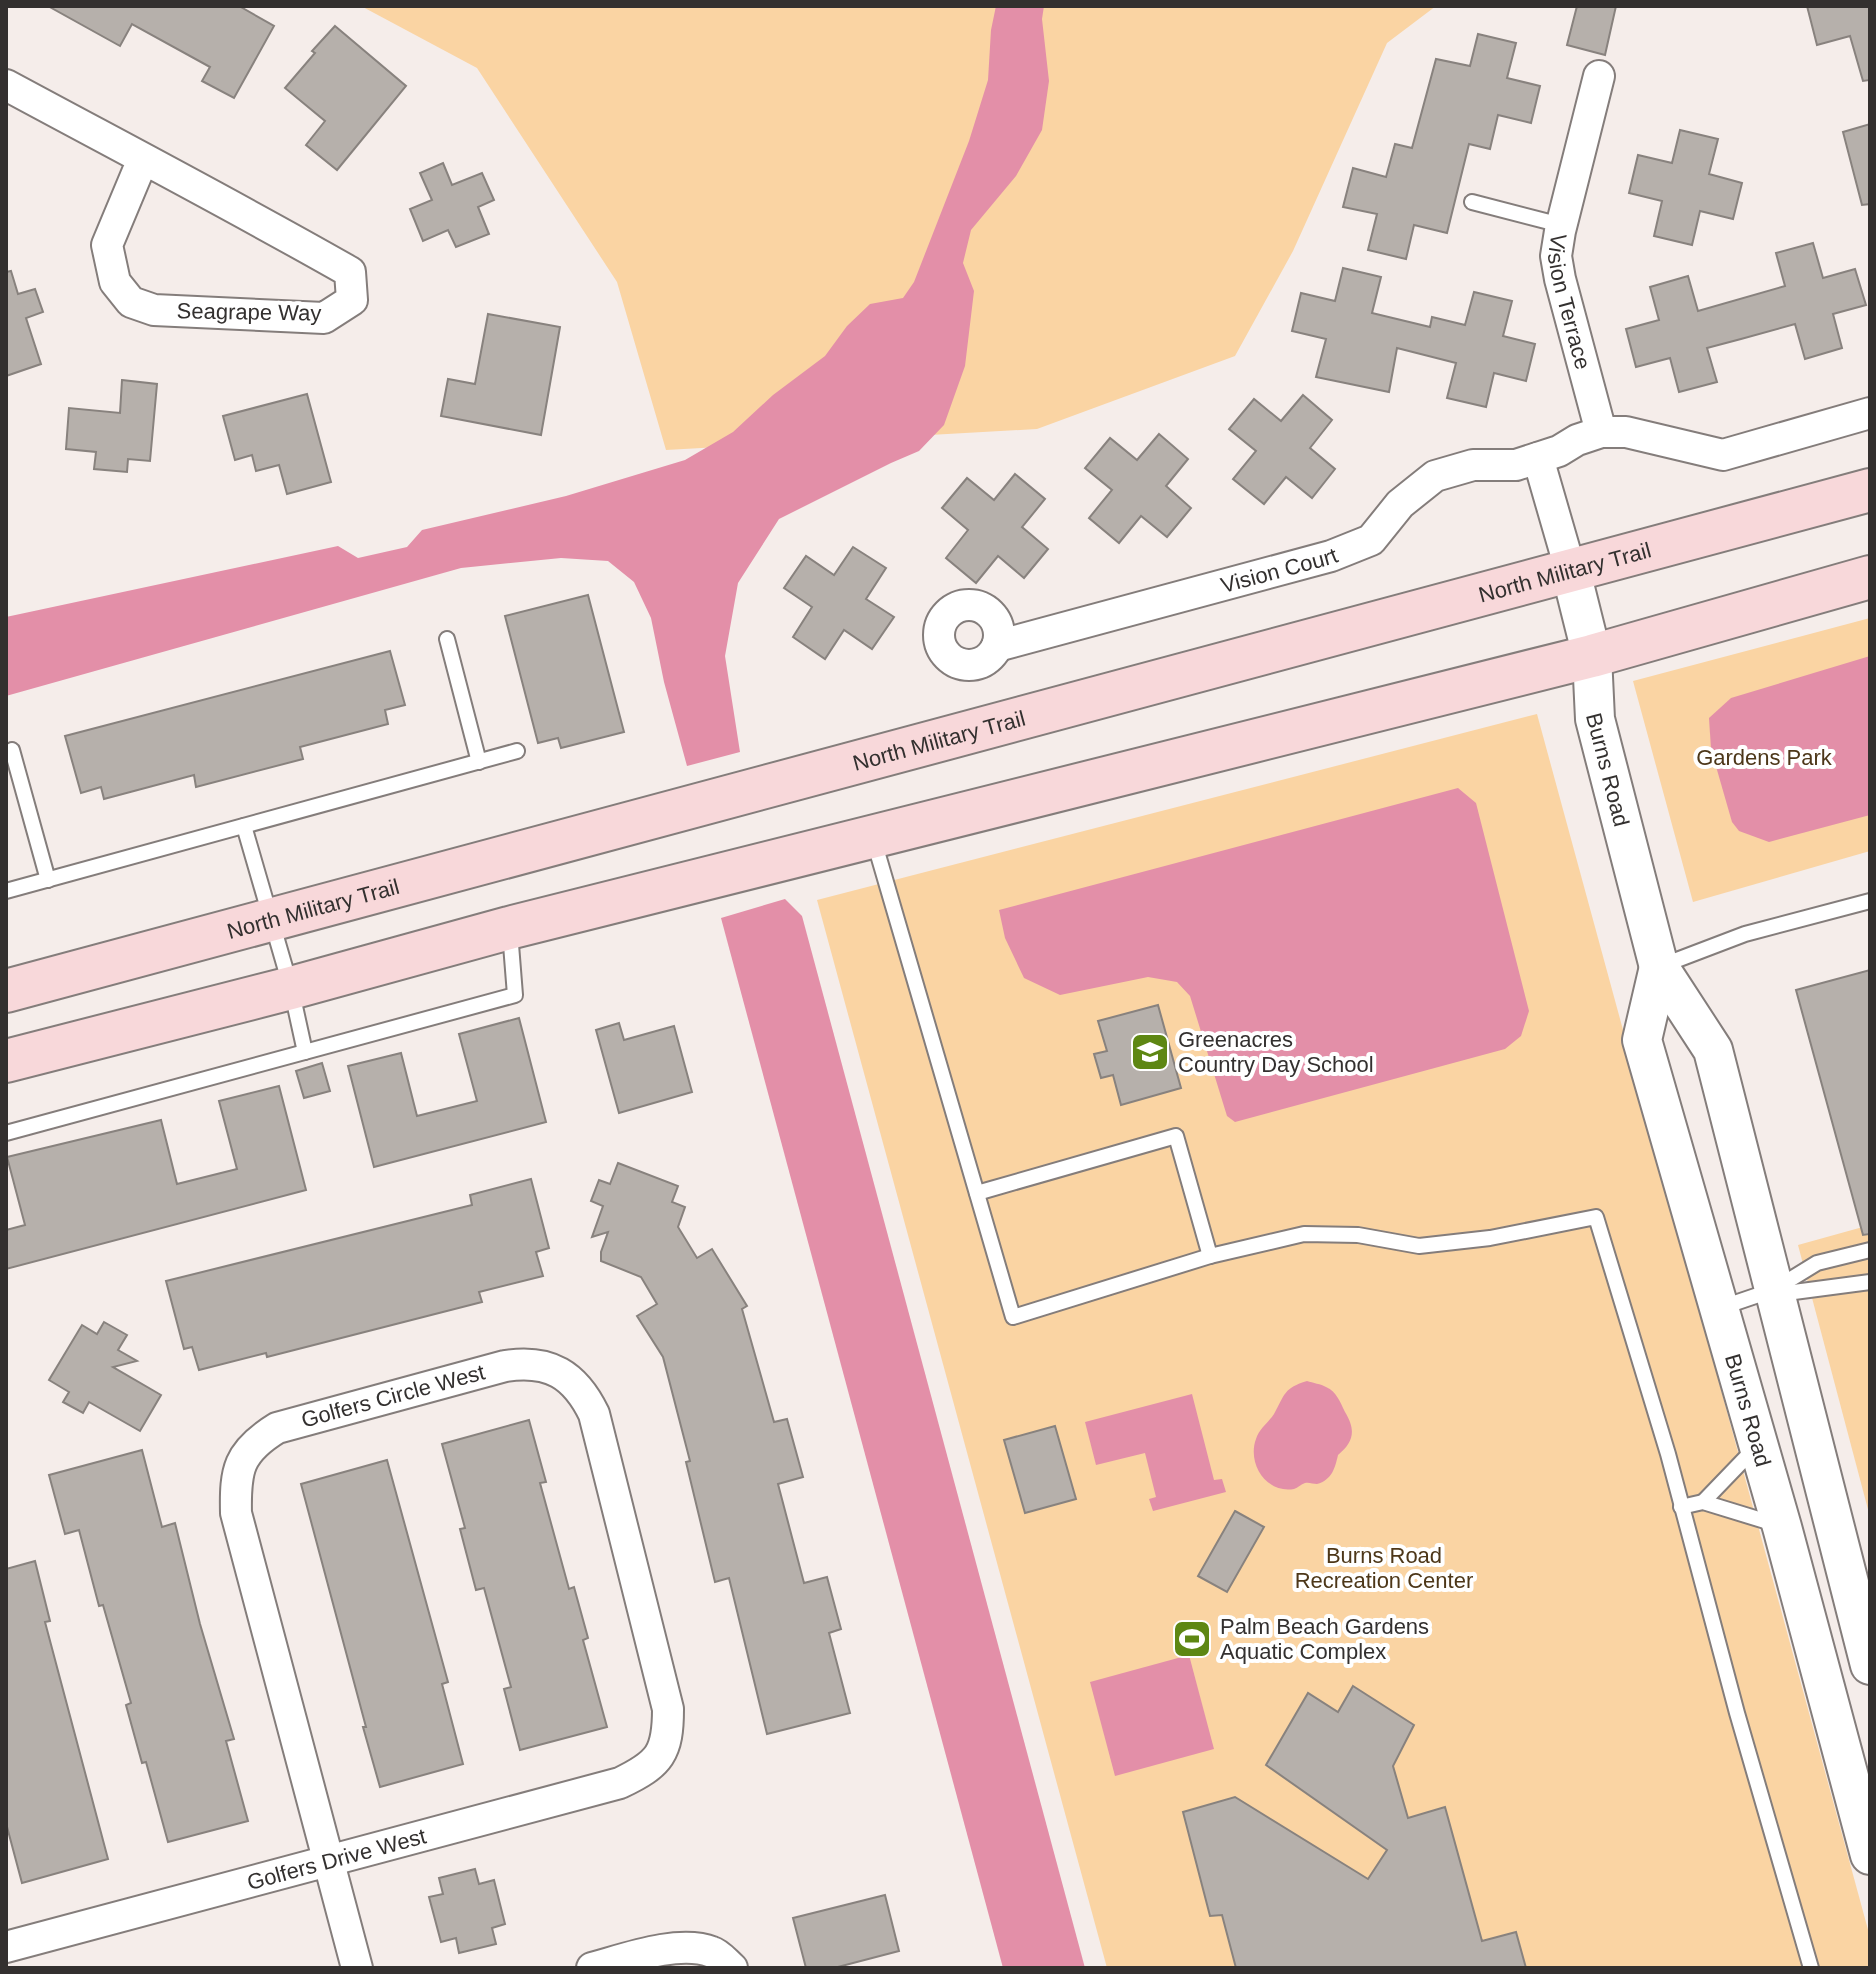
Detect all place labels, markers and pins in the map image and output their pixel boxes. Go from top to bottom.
place label: Greenacres Country Day School [1178,1027,1374,1077]
school or university icon: Greenacres Country Day School [1129,1031,1171,1073]
place label: Palm Beach Gardens Aquatic Complex [1220,1614,1429,1664]
sports icon: Palm Beach Gardens Aquatic Complex [1171,1618,1213,1660]

